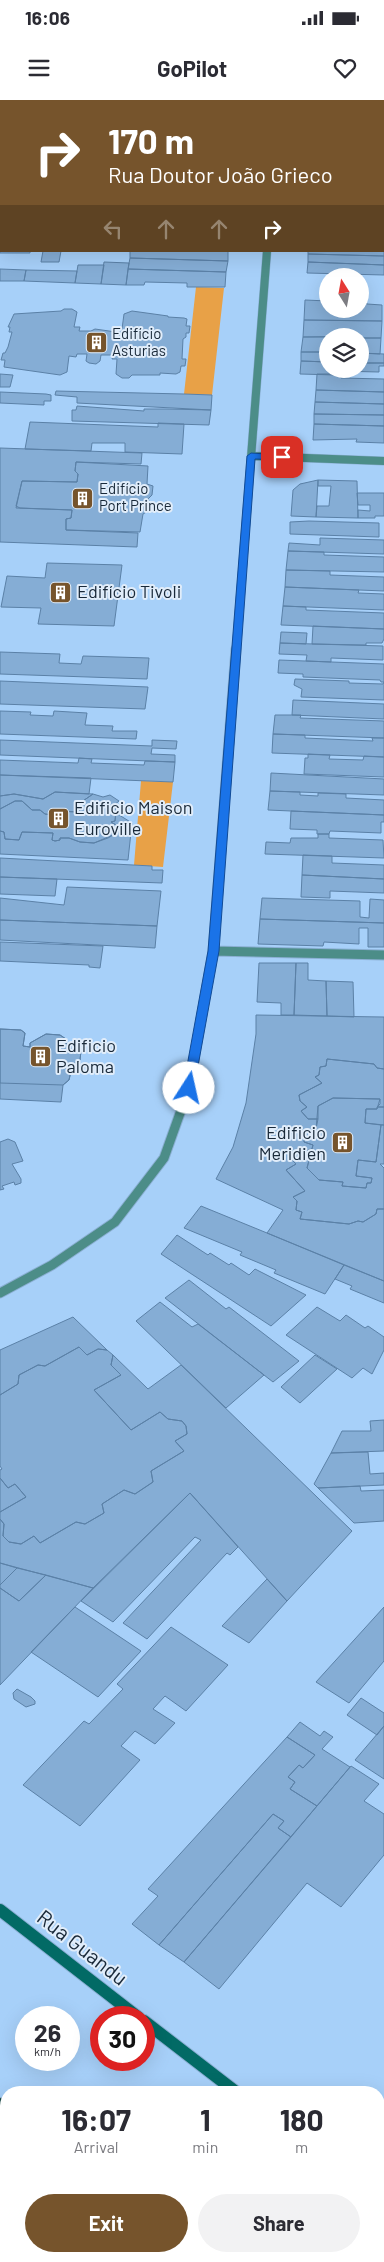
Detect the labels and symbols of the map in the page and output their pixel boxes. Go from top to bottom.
north arrow [319,268,369,318]
place label: Edifício Asturias [112,324,166,359]
building icon: Edifício Asturias [84,331,108,355]
pin [261,436,303,478]
place label: Edifício Port Prince [99,479,172,514]
building icon: Edifício Port Prince [71,486,95,510]
building icon: Edifício Tivoli [49,580,73,604]
place label: Edifício Tivoli [77,580,181,602]
place label: Edificio Maison Euroville [74,796,193,839]
building icon: Edificio Maison Euroville [46,806,70,830]
place label: Edificio Paloma [56,1034,116,1077]
building icon: Edificio Paloma [28,1044,52,1068]
position arrow [162,1061,214,1113]
place label: Edificio Meridien [259,1121,326,1164]
building icon: Edificio Meridien [330,1131,354,1155]
street label: Rua Guandu [33,1904,133,1990]
speed limit sign: 30 [90,2006,155,2071]

